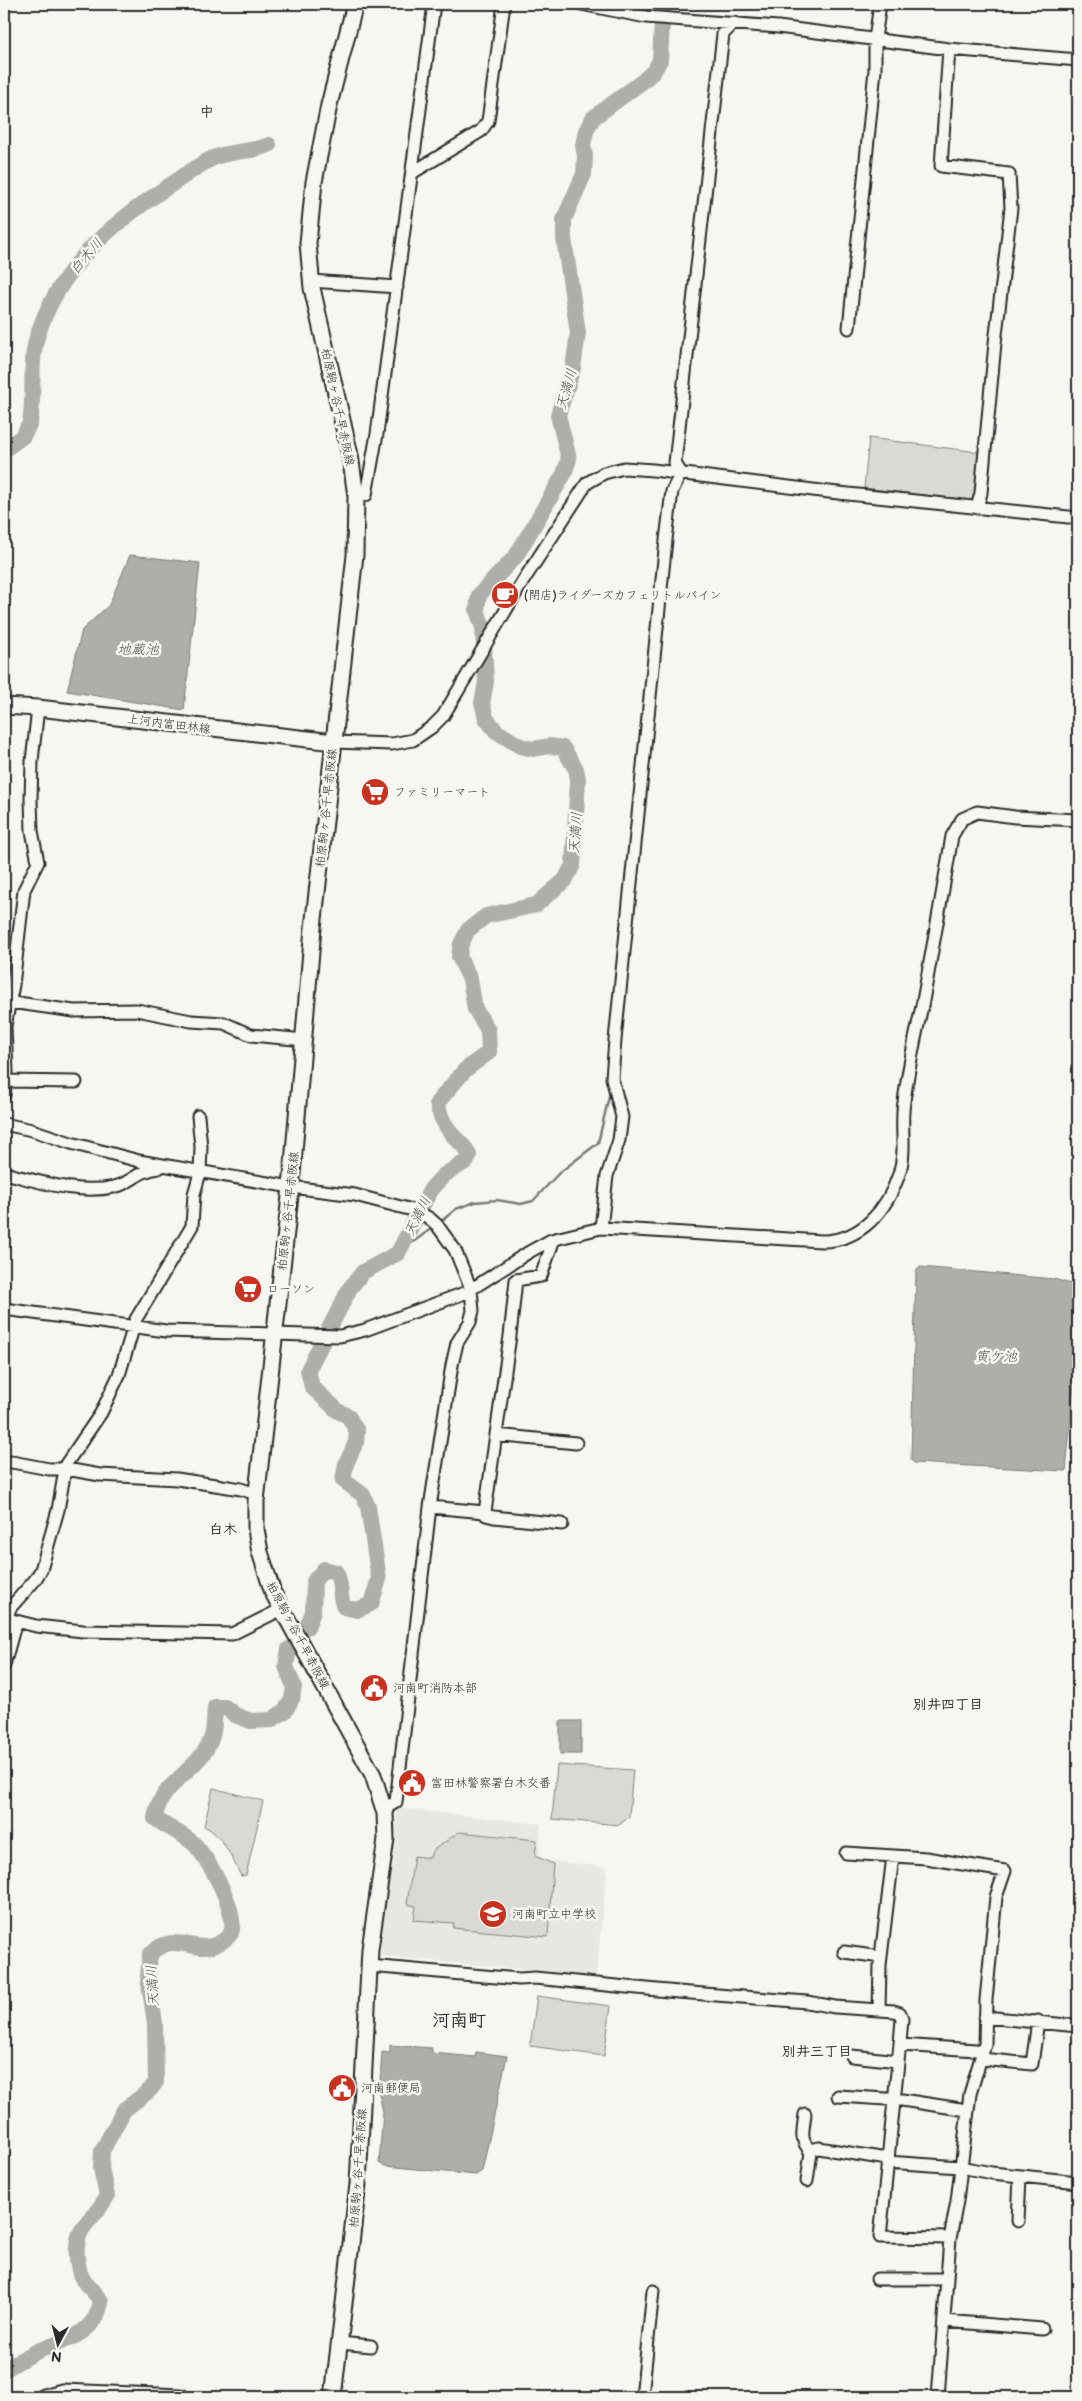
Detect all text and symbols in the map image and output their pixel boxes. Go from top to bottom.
district label: 中 [200,103,214,120]
water label: 白木川 [66,235,107,278]
street label: 柏原駒ヶ谷千早赤阪線 [318,347,357,467]
water label: 天満川 [553,367,580,412]
cafe icon: (閉店)ライダーズカフェリトルパイン [490,580,520,610]
place label: (閉店)ライダーズカフェリトルパイン [524,588,721,603]
water label: 地蔵池 [117,641,160,658]
street label: 上河内富田林線 [126,712,212,737]
street label: 柏原駒ヶ谷千早赤阪線 [313,748,340,869]
supermarket icon: ファミリーマート [360,777,390,807]
place label: ファミリーマート [394,785,490,800]
water label: 天満川 [566,811,585,855]
street label: 柏原駒ヶ谷千早赤阪線 [275,1151,302,1272]
water label: 天満川 [401,1194,434,1239]
supermarket icon: ローソン [233,1274,263,1304]
place label: ローソン [267,1282,315,1297]
water label: 寅ケ池 [975,1348,1018,1365]
district label: 白木 [209,1521,237,1538]
street label: 柏原駒ヶ谷千早赤阪線 [263,1579,332,1692]
public building icon: 河南町消防本部 [359,1673,389,1703]
place label: 河南町消防本部 [393,1681,477,1696]
district label: 別井四丁目 [913,1696,983,1713]
public building icon: 富田林警察署白木交番 [397,1768,427,1798]
place label: 富田林警察署白木交番 [431,1776,551,1791]
school or university icon: 河南町立中学校 [478,1899,508,1929]
place label: 河南町立中学校 [512,1907,596,1922]
water label: 天満川 [143,1964,162,2008]
district label: 河南町 [432,2010,486,2031]
district label: 別井三丁目 [782,2043,852,2060]
public building icon: 河南郵便局 [327,2073,357,2103]
place label: 河南郵便局 [361,2081,421,2096]
street label: 柏原駒ヶ谷千早赤阪線 [347,2108,370,2228]
north arrow [32,2318,82,2368]
text: N [50,2347,63,2365]

